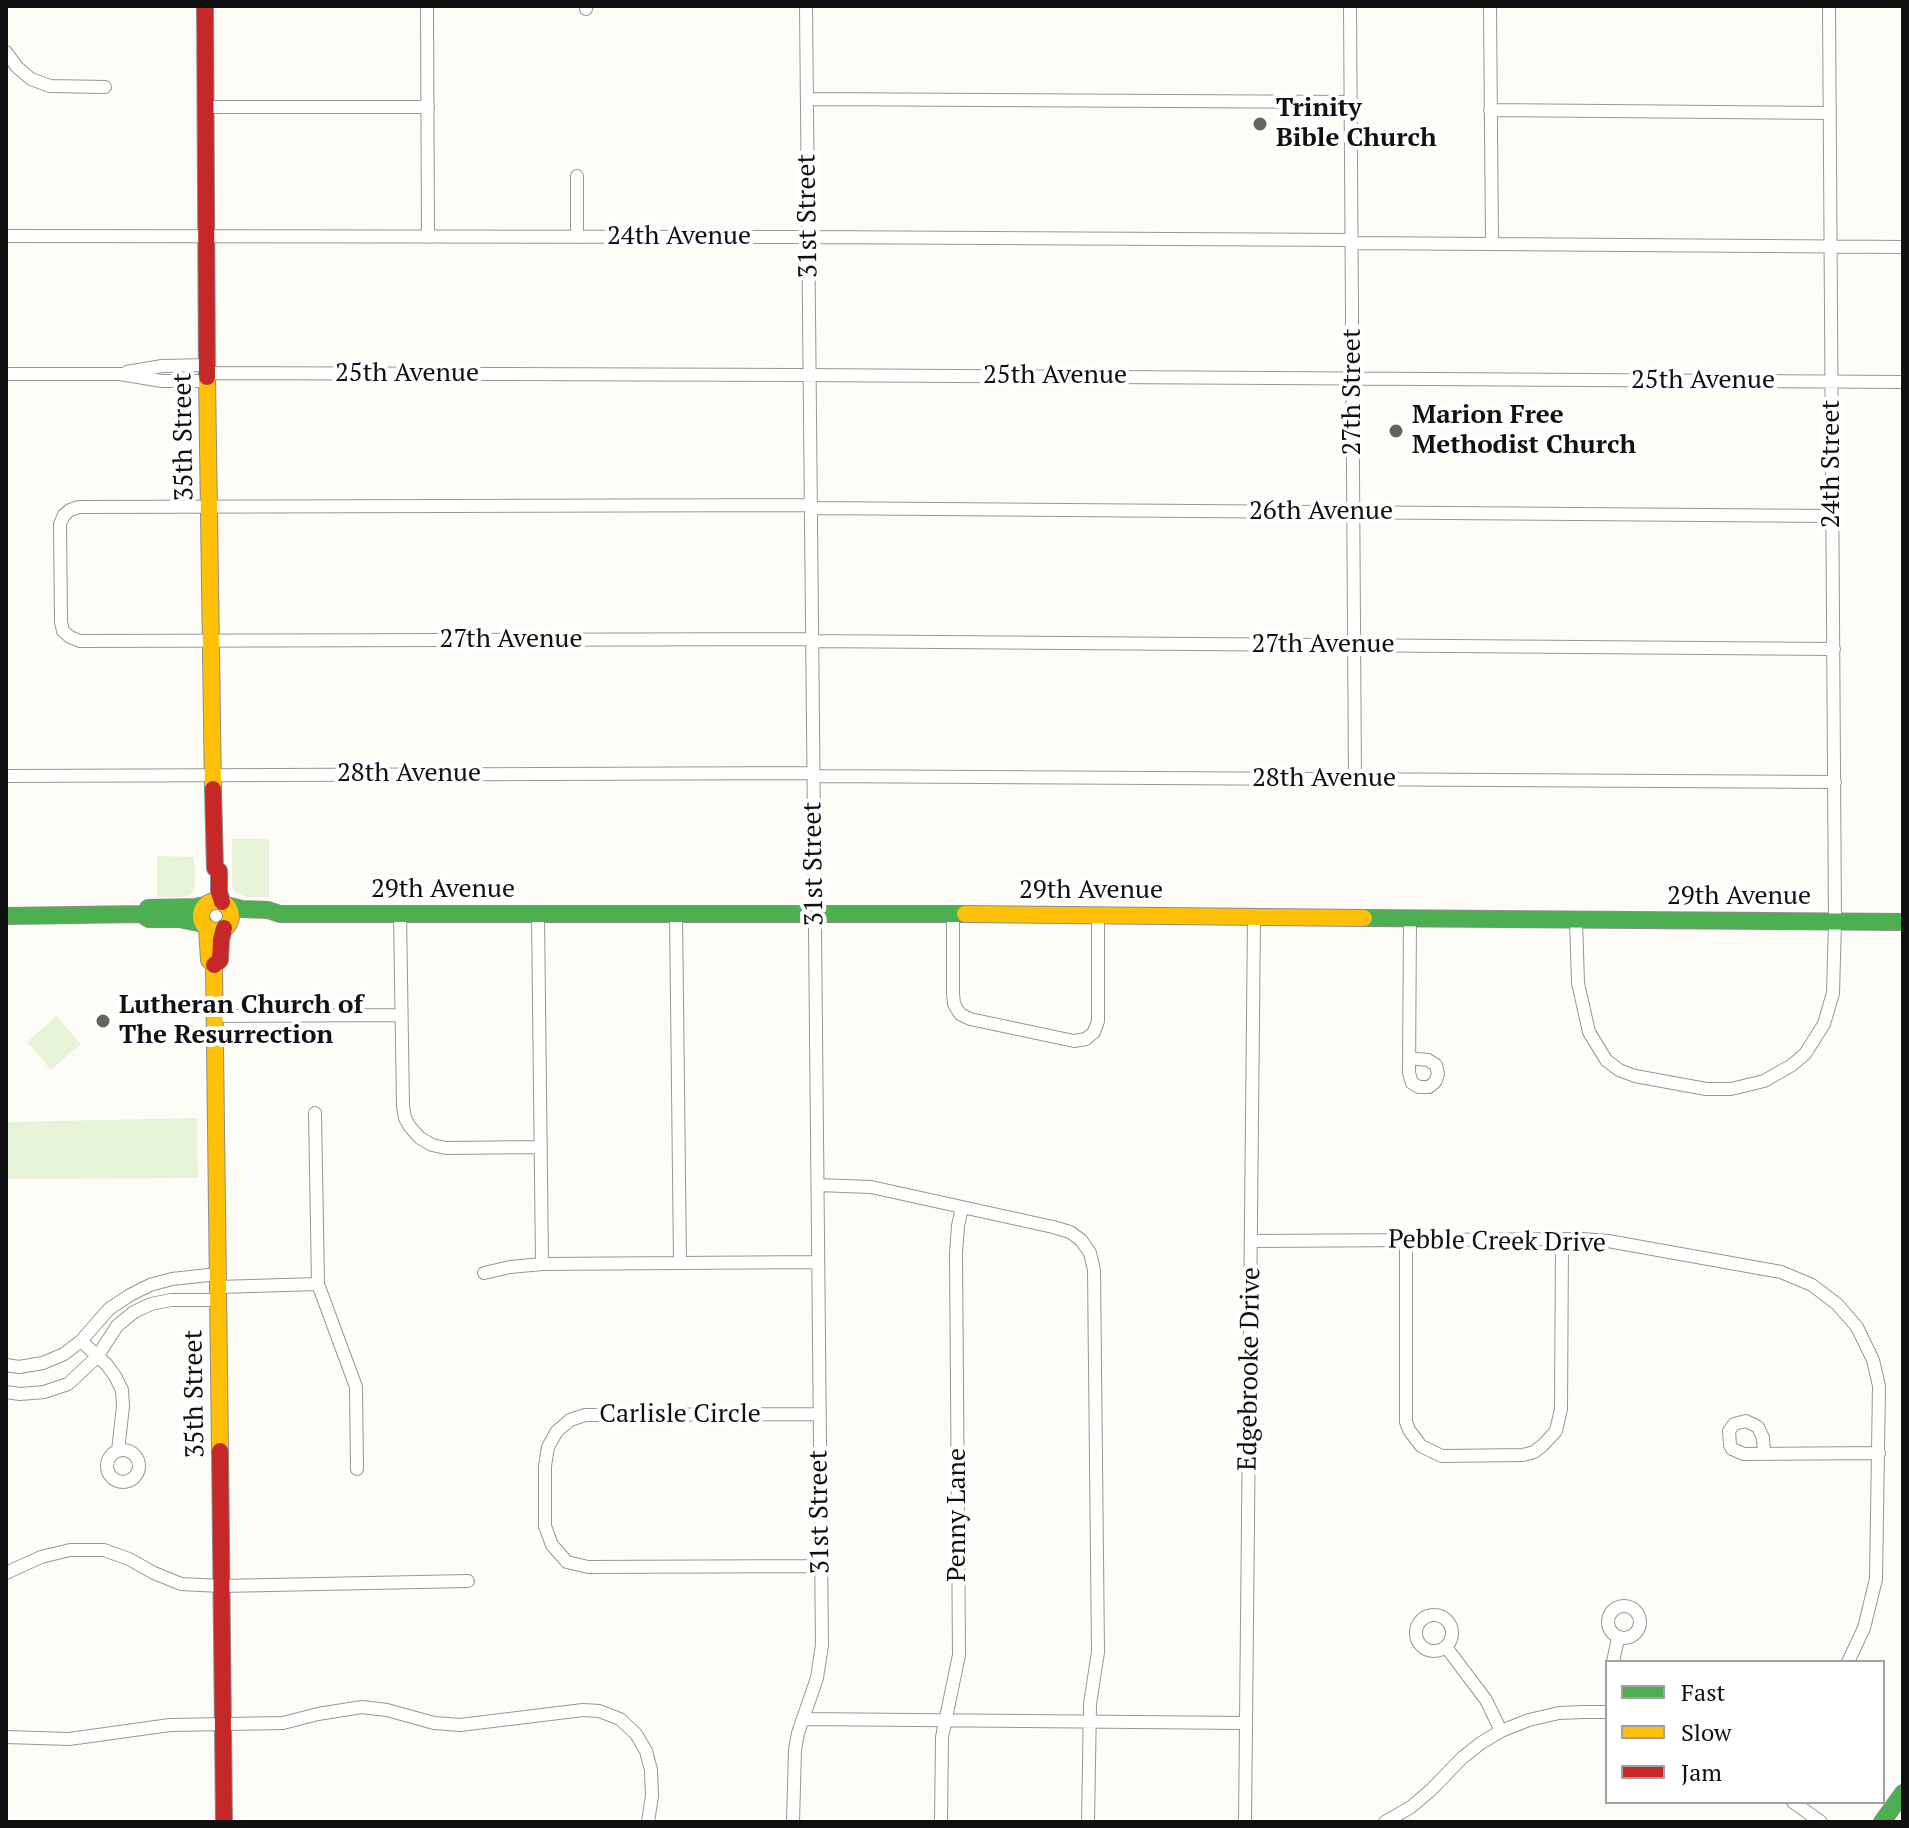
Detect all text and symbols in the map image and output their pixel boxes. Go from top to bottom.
place label: Trinity Bible Church [1276,93,1437,154]
marker: Trinity Bible Church [1251,115,1269,133]
street label: 31st Street [791,154,825,278]
street label: 24th Avenue [607,221,751,253]
street label: 27th Street [1337,328,1369,456]
street label: 25th Avenue [335,358,479,390]
street label: 25th Avenue [983,360,1127,392]
street label: 25th Avenue [1631,365,1775,397]
street label: 35th Street [167,373,201,501]
place label: Marion Free Methodist Church [1412,400,1636,462]
street label: 24th Street [1816,400,1848,528]
marker: Marion Free Methodist Church [1387,422,1405,440]
street label: 26th Avenue [1249,496,1393,528]
street label: 27th Avenue [440,624,582,656]
street label: 27th Avenue [1252,629,1394,661]
street label: 28th Avenue [337,758,481,790]
street label: 28th Avenue [1252,763,1396,795]
street label: 31st Street [797,802,831,926]
street label: 29th Avenue [371,874,515,906]
street label: 29th Avenue [1019,875,1163,907]
street label: 29th Avenue [1667,881,1811,913]
place label: Lutheran Church of The Resurrection [119,990,363,1052]
marker: Lutheran Church of The Resurrection [94,1012,112,1030]
street label: Pebble Creek Drive [1388,1225,1606,1259]
street label: Edgebrooke Drive [1233,1267,1267,1471]
street label: 35th Street [178,1330,212,1458]
street label: Carlisle Circle [599,1399,761,1431]
street label: Penny Lane [942,1448,974,1582]
street label: 31st Street [803,1450,837,1574]
legend [1605,1660,1885,1804]
text: Fast [1681,1676,1725,1708]
text: Slow [1681,1716,1732,1748]
text: Jam [1681,1756,1722,1788]

